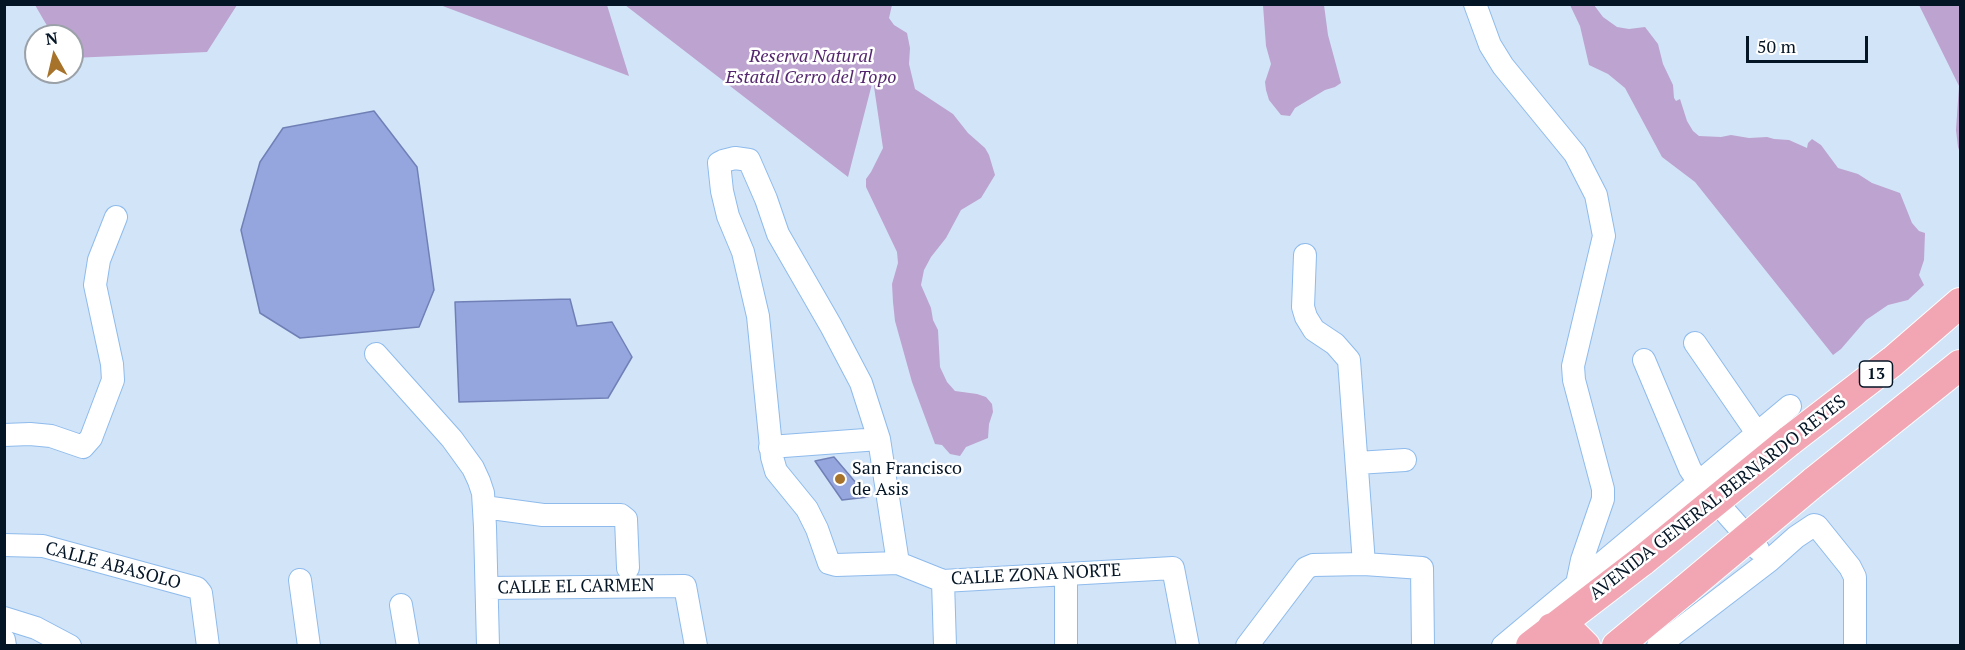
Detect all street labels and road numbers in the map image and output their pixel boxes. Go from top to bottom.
road number: 13 [1860,361,1892,387]
street label: AVENIDA GENERAL BERNARDO REYES [1585,391,1851,605]
street label: CALLE ABASOLO [43,538,183,594]
street label: CALLE ZONA NORTE [950,560,1122,590]
street label: CALLE EL CARMEN [497,575,655,599]

